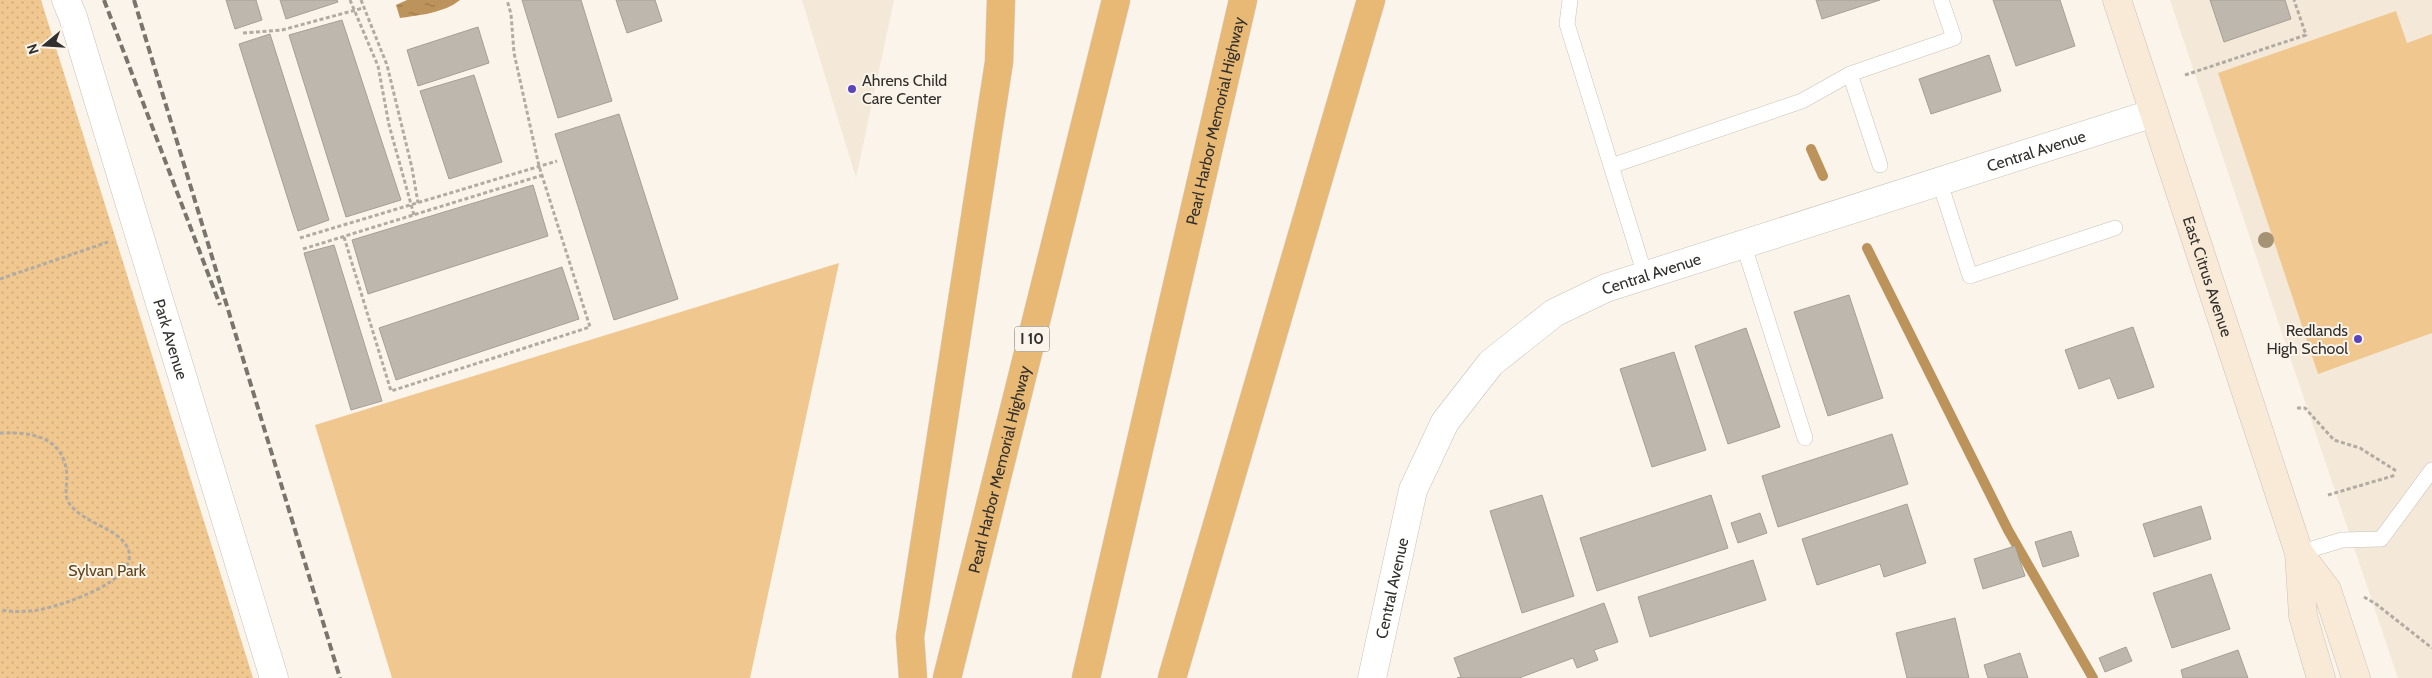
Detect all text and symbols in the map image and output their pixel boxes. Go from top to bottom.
street label: Pearl Harbor Memorial Highway [1182,15,1248,227]
north arrow [20,20,70,70]
text: N [23,42,43,57]
place label: Ahrens Child Care Center [862,71,947,108]
marker: Ahrens Child Care Center [846,83,858,95]
street label: Central Avenue [1984,126,2088,175]
street label: East Citrus Avenue [2179,214,2237,339]
street label: Central Avenue [1599,249,1703,298]
street label: Park Avenue [150,296,192,382]
place label: Redlands High School [2267,321,2348,358]
road number: I 10 [1014,326,1050,352]
marker: Redlands High School [2352,333,2364,345]
street label: Pearl Harbor Memorial Highway [964,364,1034,575]
street label: Central Avenue [1371,536,1412,640]
park label: Sylvan Park [68,561,147,580]

